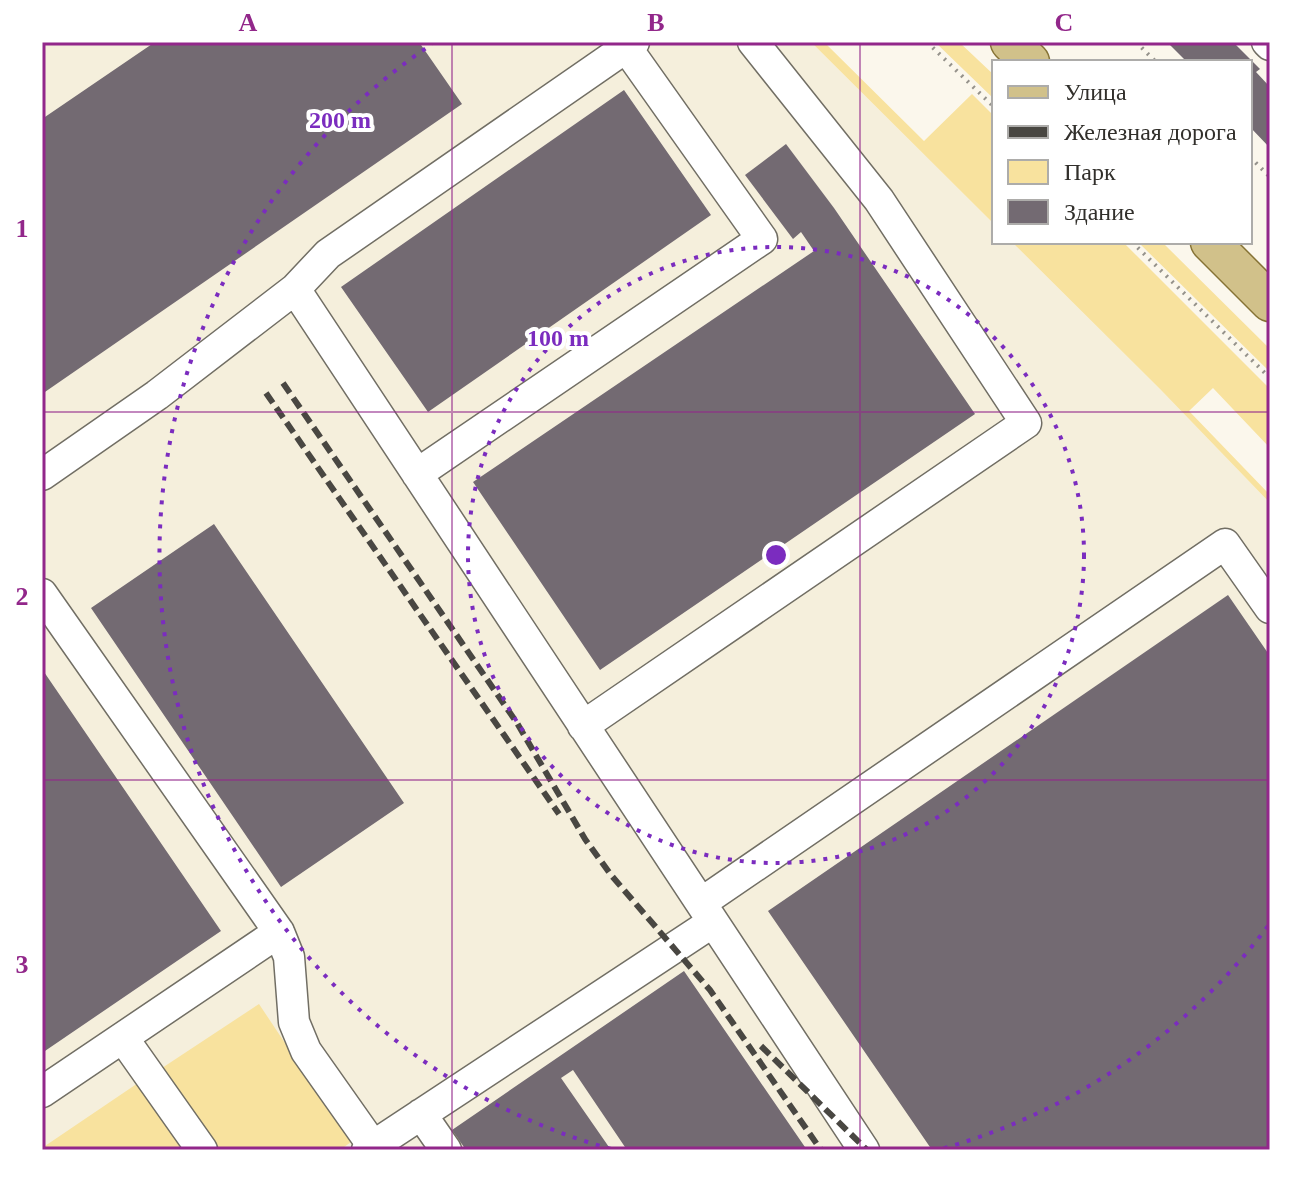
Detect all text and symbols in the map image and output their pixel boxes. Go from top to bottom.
text: A [239,8,258,37]
text: B [647,8,665,37]
text: C [1055,8,1073,37]
legend [992,60,1252,244]
text: Улица [1064,79,1127,105]
text: 200 m [309,107,371,133]
text: Железная дорога [1064,119,1237,145]
text: Парк [1064,159,1116,185]
text: Здание [1064,199,1135,225]
text: 1 [16,214,29,243]
text: 100 m [527,325,589,351]
centre of rings [762,541,790,569]
text: 2 [16,582,29,611]
text: 3 [16,950,29,979]

